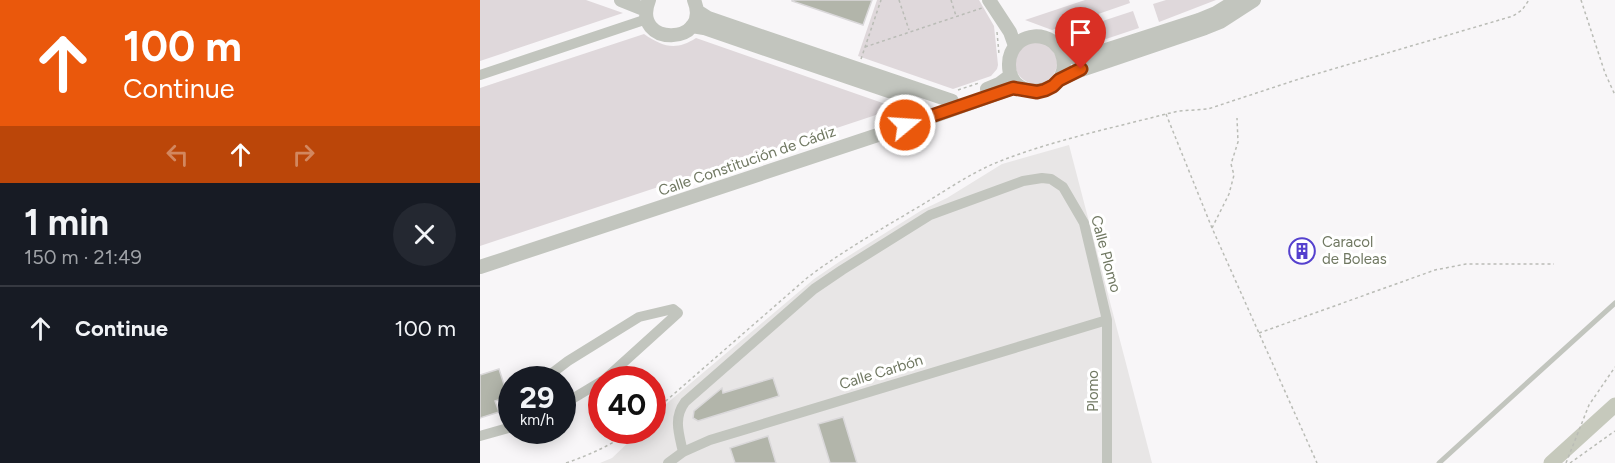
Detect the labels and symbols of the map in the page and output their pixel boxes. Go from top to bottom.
pin [1055,7,1106,69]
position arrow [873,93,937,157]
street label: Calle Constitución de Cádiz [656,122,838,200]
street label: Calle Plomo [1087,213,1125,295]
place label: Caracol de Boleas [1322,233,1387,268]
building icon: Caracol de Boleas [1287,236,1317,266]
street label: Calle Carbón [837,351,925,393]
speed limit sign: 40 [588,366,666,444]
street label: Plomo [1084,370,1102,412]

